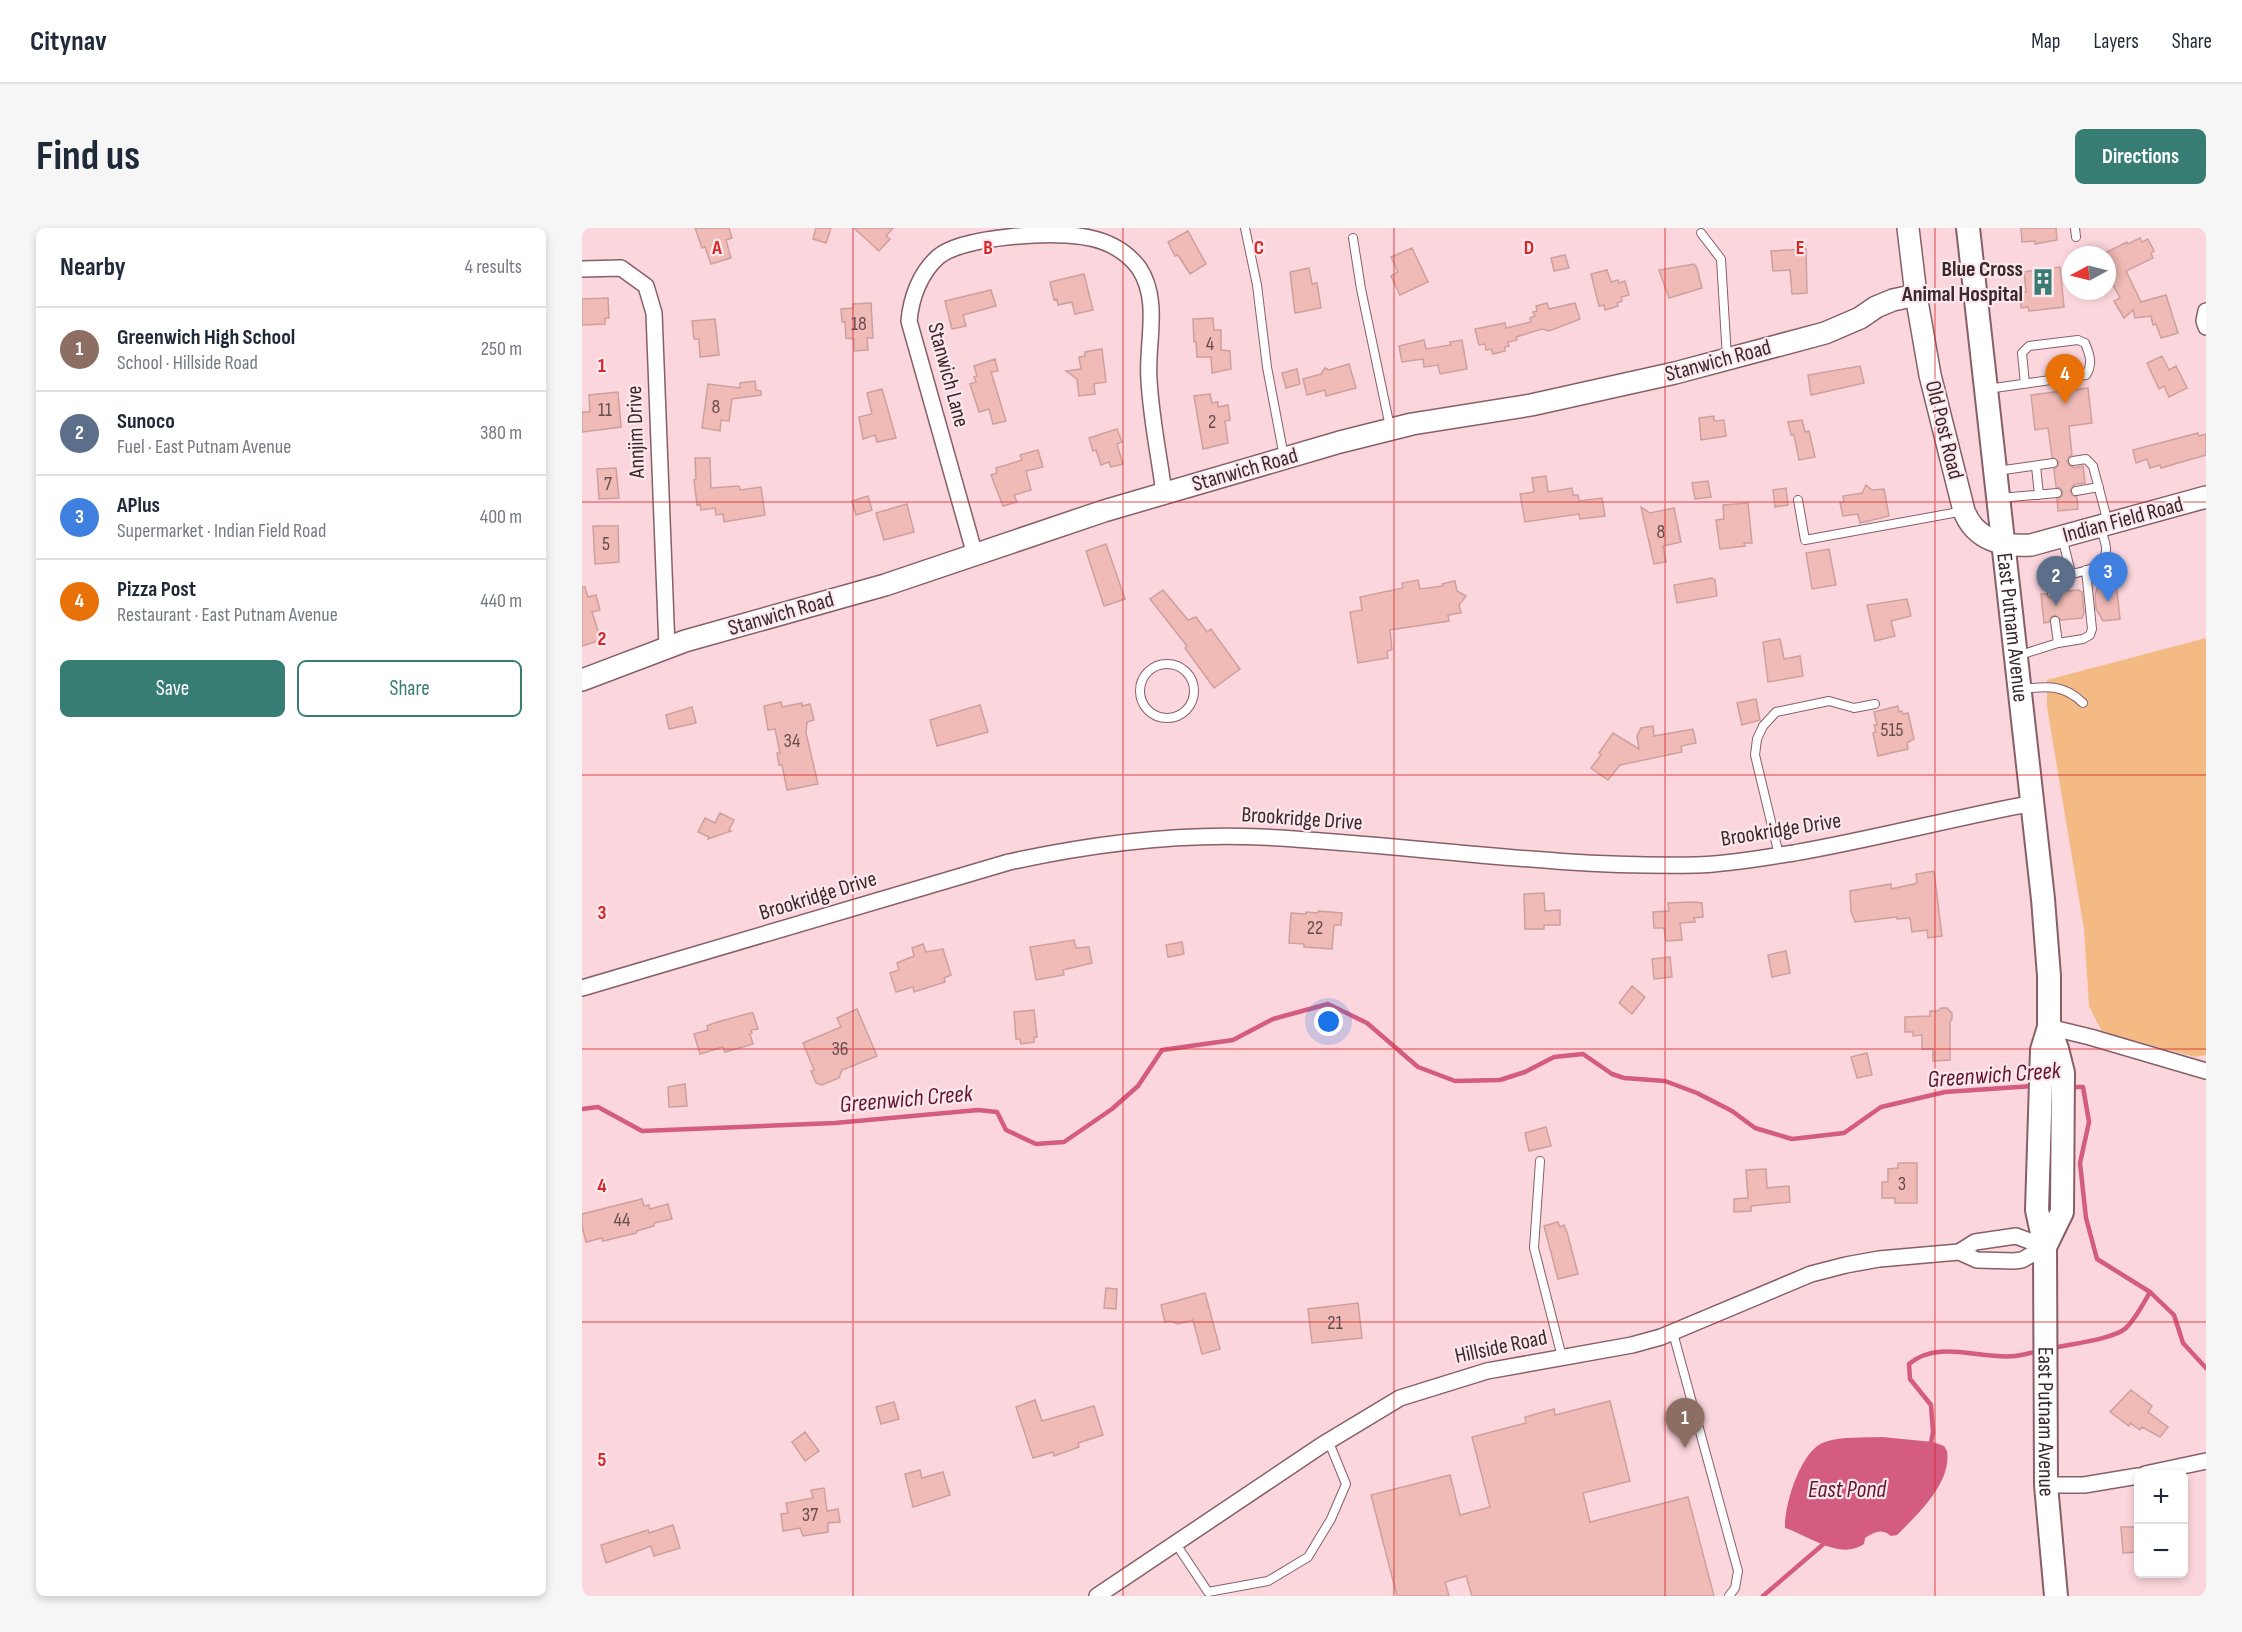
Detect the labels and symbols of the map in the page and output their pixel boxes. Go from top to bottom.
text: A [711,236,722,260]
text: B [983,236,993,260]
text: C [1254,236,1264,260]
text: D [1524,236,1534,260]
text: E [1796,236,1804,260]
north arrow [2062,246,2116,300]
place label: Blue Cross Animal Hospital [1901,256,2023,308]
building icon: Blue Cross Animal Hospital [2028,267,2058,297]
house number: 18 [851,312,867,336]
street label: Stanwich Lane [921,320,975,430]
house number: 4 [1206,332,1214,356]
street label: Stanwich Road [1662,334,1774,388]
text: 1 [598,354,606,378]
pin: 4 [2046,354,2084,404]
street label: Old Post Road [1919,378,1969,482]
street label: Annjim Drive [621,385,651,480]
house number: 8 [712,395,720,419]
house number: 11 [598,398,612,422]
house number: 2 [1208,410,1216,434]
street label: Stanwich Road [1189,442,1301,498]
house number: 7 [604,472,612,496]
street label: Indian Field Road [2060,491,2186,549]
house number: 8 [1657,520,1665,544]
house number: 5 [602,532,610,556]
street label: East Putnam Avenue [1991,552,2034,704]
pin: 3 [2088,552,2128,602]
pin: 2 [2036,556,2076,606]
street label: Stanwich Road [725,586,837,642]
text: 2 [598,627,606,651]
house number: 515 [1880,718,1904,742]
house number: 34 [784,729,800,753]
street label: Brookridge Drive [1240,801,1364,837]
street label: Brookridge Drive [1719,807,1843,853]
street label: Brookridge Drive [756,865,880,927]
text: 3 [598,901,607,925]
house number: 22 [1307,916,1323,940]
your location [1314,1007,1343,1036]
house number: 36 [831,1037,849,1061]
water label: Greenwich Creek [1927,1056,2063,1094]
water label: Greenwich Creek [838,1079,975,1119]
house number: 3 [1898,1172,1906,1196]
text: 4 [597,1174,607,1198]
house number: 44 [614,1208,630,1232]
house number: 21 [1327,1311,1343,1335]
street label: Hillside Road [1452,1324,1550,1370]
street label: East Putnam Avenue [2032,1347,2060,1498]
pin: 1 [1666,1398,1704,1448]
text: 5 [598,1448,607,1472]
water label: East Pond [1808,1475,1887,1504]
house number: 37 [802,1503,818,1527]

